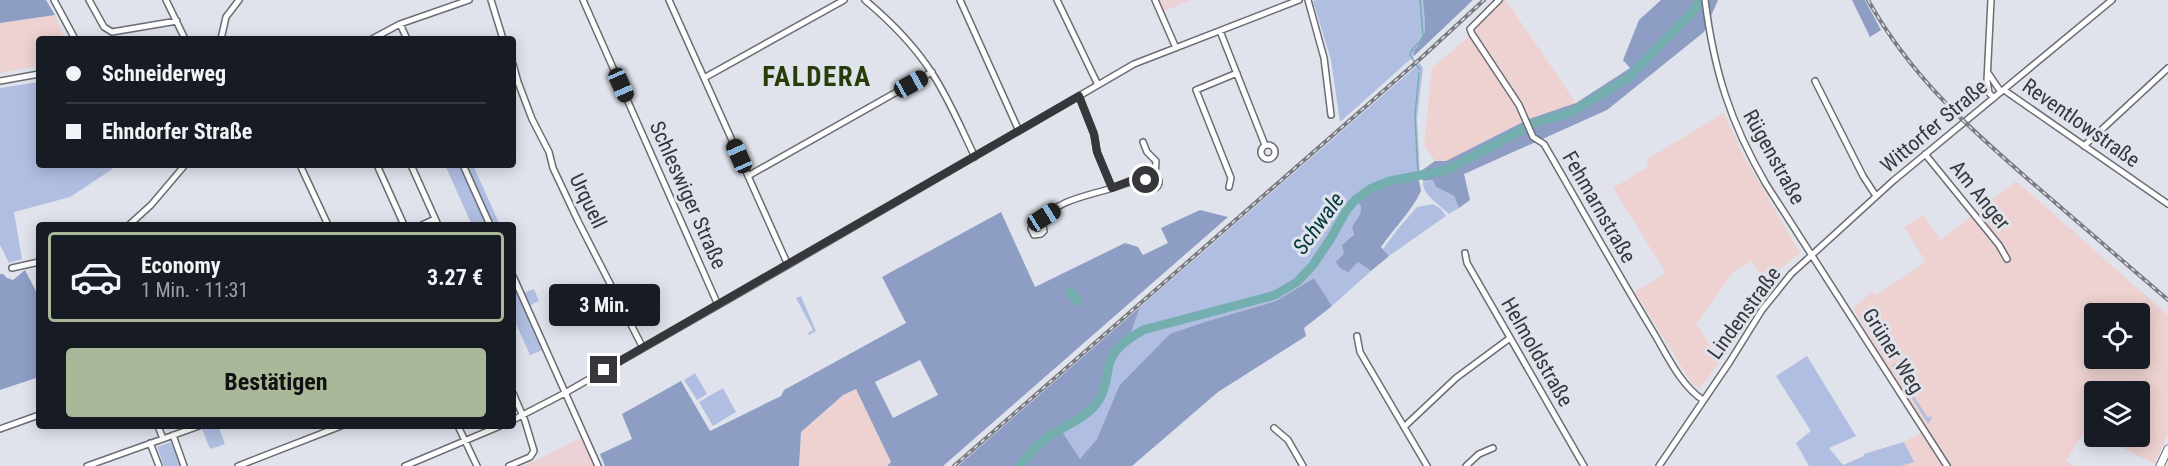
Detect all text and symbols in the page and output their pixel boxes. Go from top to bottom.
text: Schneiderweg [102,61,226,86]
district label: FALDERA [762,61,872,93]
car [605,65,637,105]
car [891,67,931,101]
street label: Wittorfer Straße [1876,74,1992,177]
street label: Reventlowstraße [2018,74,2144,172]
street label: Rügenstraße [1738,106,1810,209]
street label: Schleswiger Straße [645,118,731,273]
text: Ehndorfer Straße [102,119,252,144]
car [723,136,755,176]
street label: Fehmarnstraße [1557,147,1641,267]
street label: Am Anger [1945,156,2015,234]
route start [1132,166,1159,193]
street label: Urquell [564,170,612,232]
water label: Schwale [1288,188,1349,259]
car [1024,200,1064,234]
icon: car [69,250,123,304]
text: Economy [141,253,221,278]
street label: Lindenstraße [1703,262,1786,364]
text: 3.27 € [427,265,483,290]
text: 1 Min. · 11:31 [141,278,248,302]
callout: 3 Min. [548,283,660,325]
text: 3 Min. [579,293,630,317]
street label: Helmoldstraße [1496,293,1578,411]
map controls [2084,303,2150,447]
button: locate [2084,303,2150,369]
street label: Grüner Weg [1857,304,1929,398]
button: Bestätigen [66,348,486,417]
route end [590,356,617,383]
button: layers [2084,381,2150,447]

